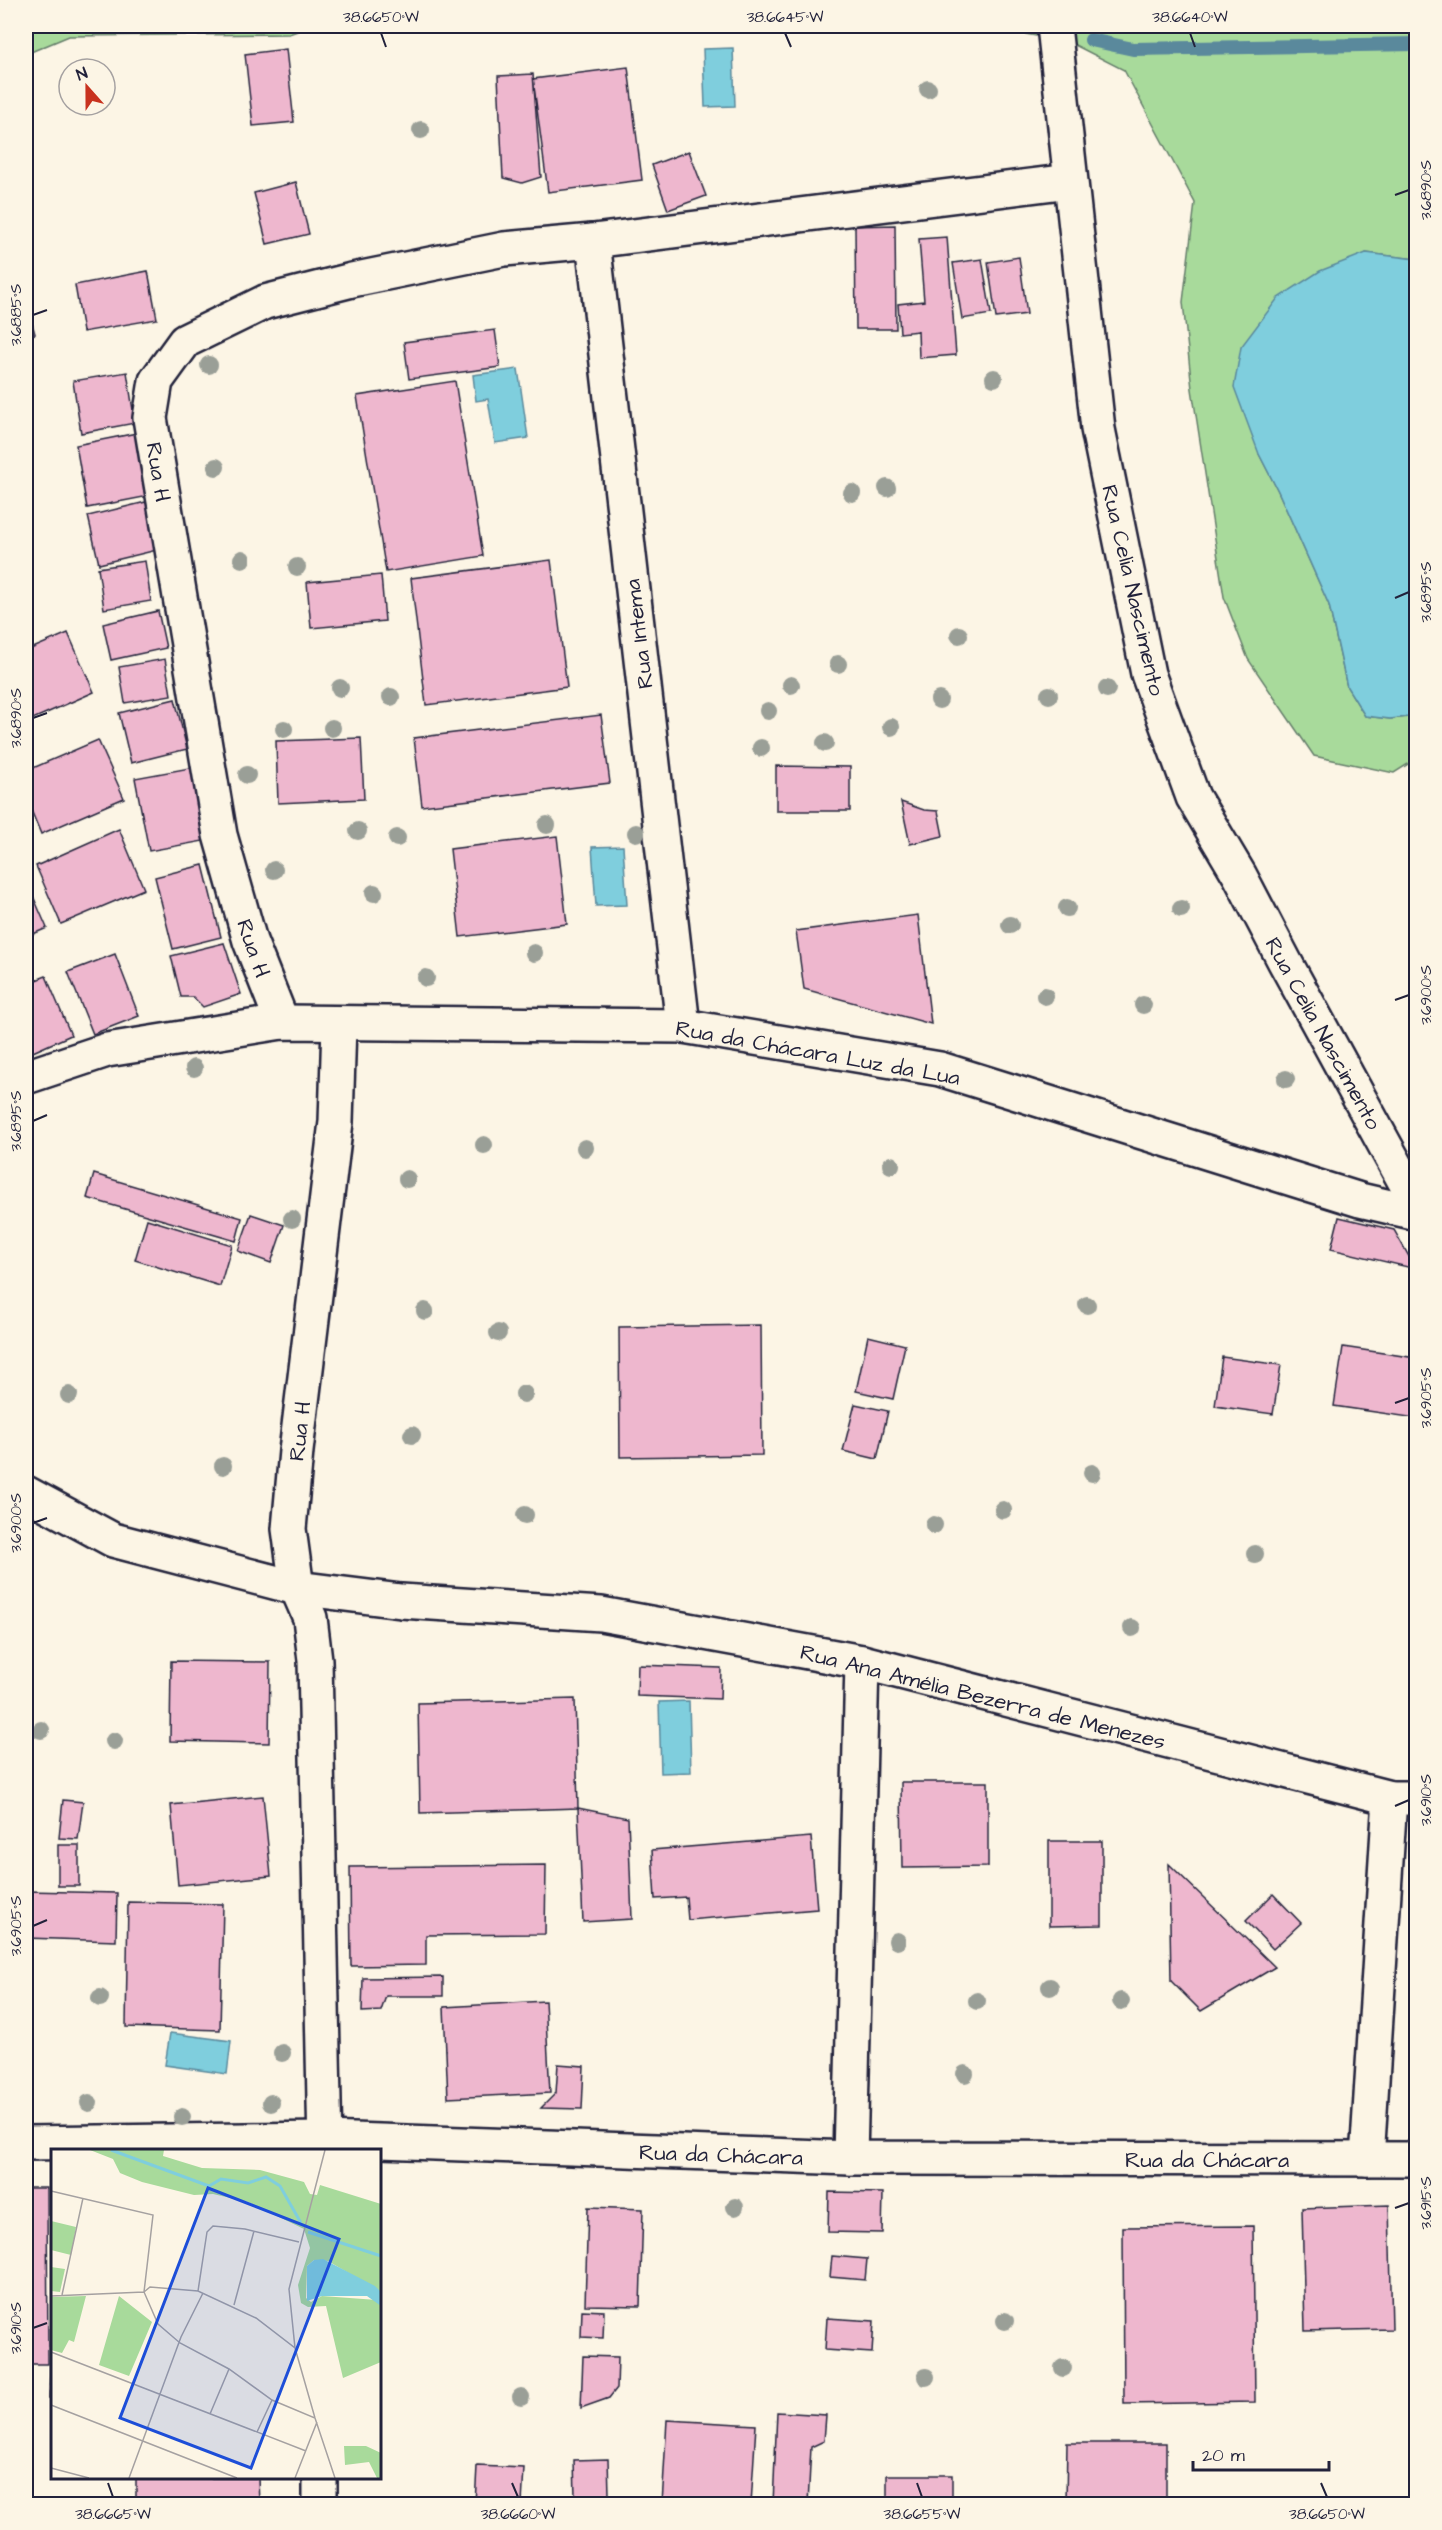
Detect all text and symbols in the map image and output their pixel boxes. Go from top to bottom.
text: 38.6650°W [343,7,419,28]
text: 38.6645°W [747,7,823,28]
text: 38.6640°W [1152,7,1228,28]
north arrow [57,57,117,117]
text: N [73,62,91,86]
text: 3.6890°S [1416,160,1437,220]
text: 3.6885°S [6,284,27,346]
street label: Rua H [138,440,178,504]
street label: Rua Celia Nascimento [1093,482,1172,700]
text: 3.6895°S [1416,561,1437,622]
street label: Rua Intema [617,577,662,690]
text: 3.6890°S [6,688,27,748]
street label: Rua H [228,915,277,982]
street label: Rua Celia Nascimento [1257,932,1389,1136]
text: 3.6900°S [1416,965,1437,1025]
street label: Rua da Chácara Luz da Lua [673,1013,962,1094]
text: 3.6895°S [6,1090,27,1151]
text: 3.6905°S [1416,1367,1437,1428]
street label: Rua H [281,1399,320,1463]
text: 3.6900°S [6,1493,27,1553]
street label: Rua Ana Amélia Bezerra de Menezes [797,1637,1168,1758]
text: 3.6910°S [1416,1774,1437,1826]
text: 3.6905°S [6,1895,27,1956]
street label: Rua da Chácara [638,2137,804,2174]
street label: Rua da Chácara [1125,2145,1289,2176]
inset map [51,2149,381,2479]
text: 3.6915°S [1416,2176,1437,2230]
text: 3.6910°S [6,2302,27,2354]
scale bar [1193,2434,1330,2472]
text: 20 m [1202,2443,1245,2468]
text: 38.6665°W [75,2504,151,2525]
text: 38.6660°W [481,2504,555,2525]
text: 38.6655°W [884,2504,960,2525]
text: 38.6650°W [1289,2504,1365,2525]

